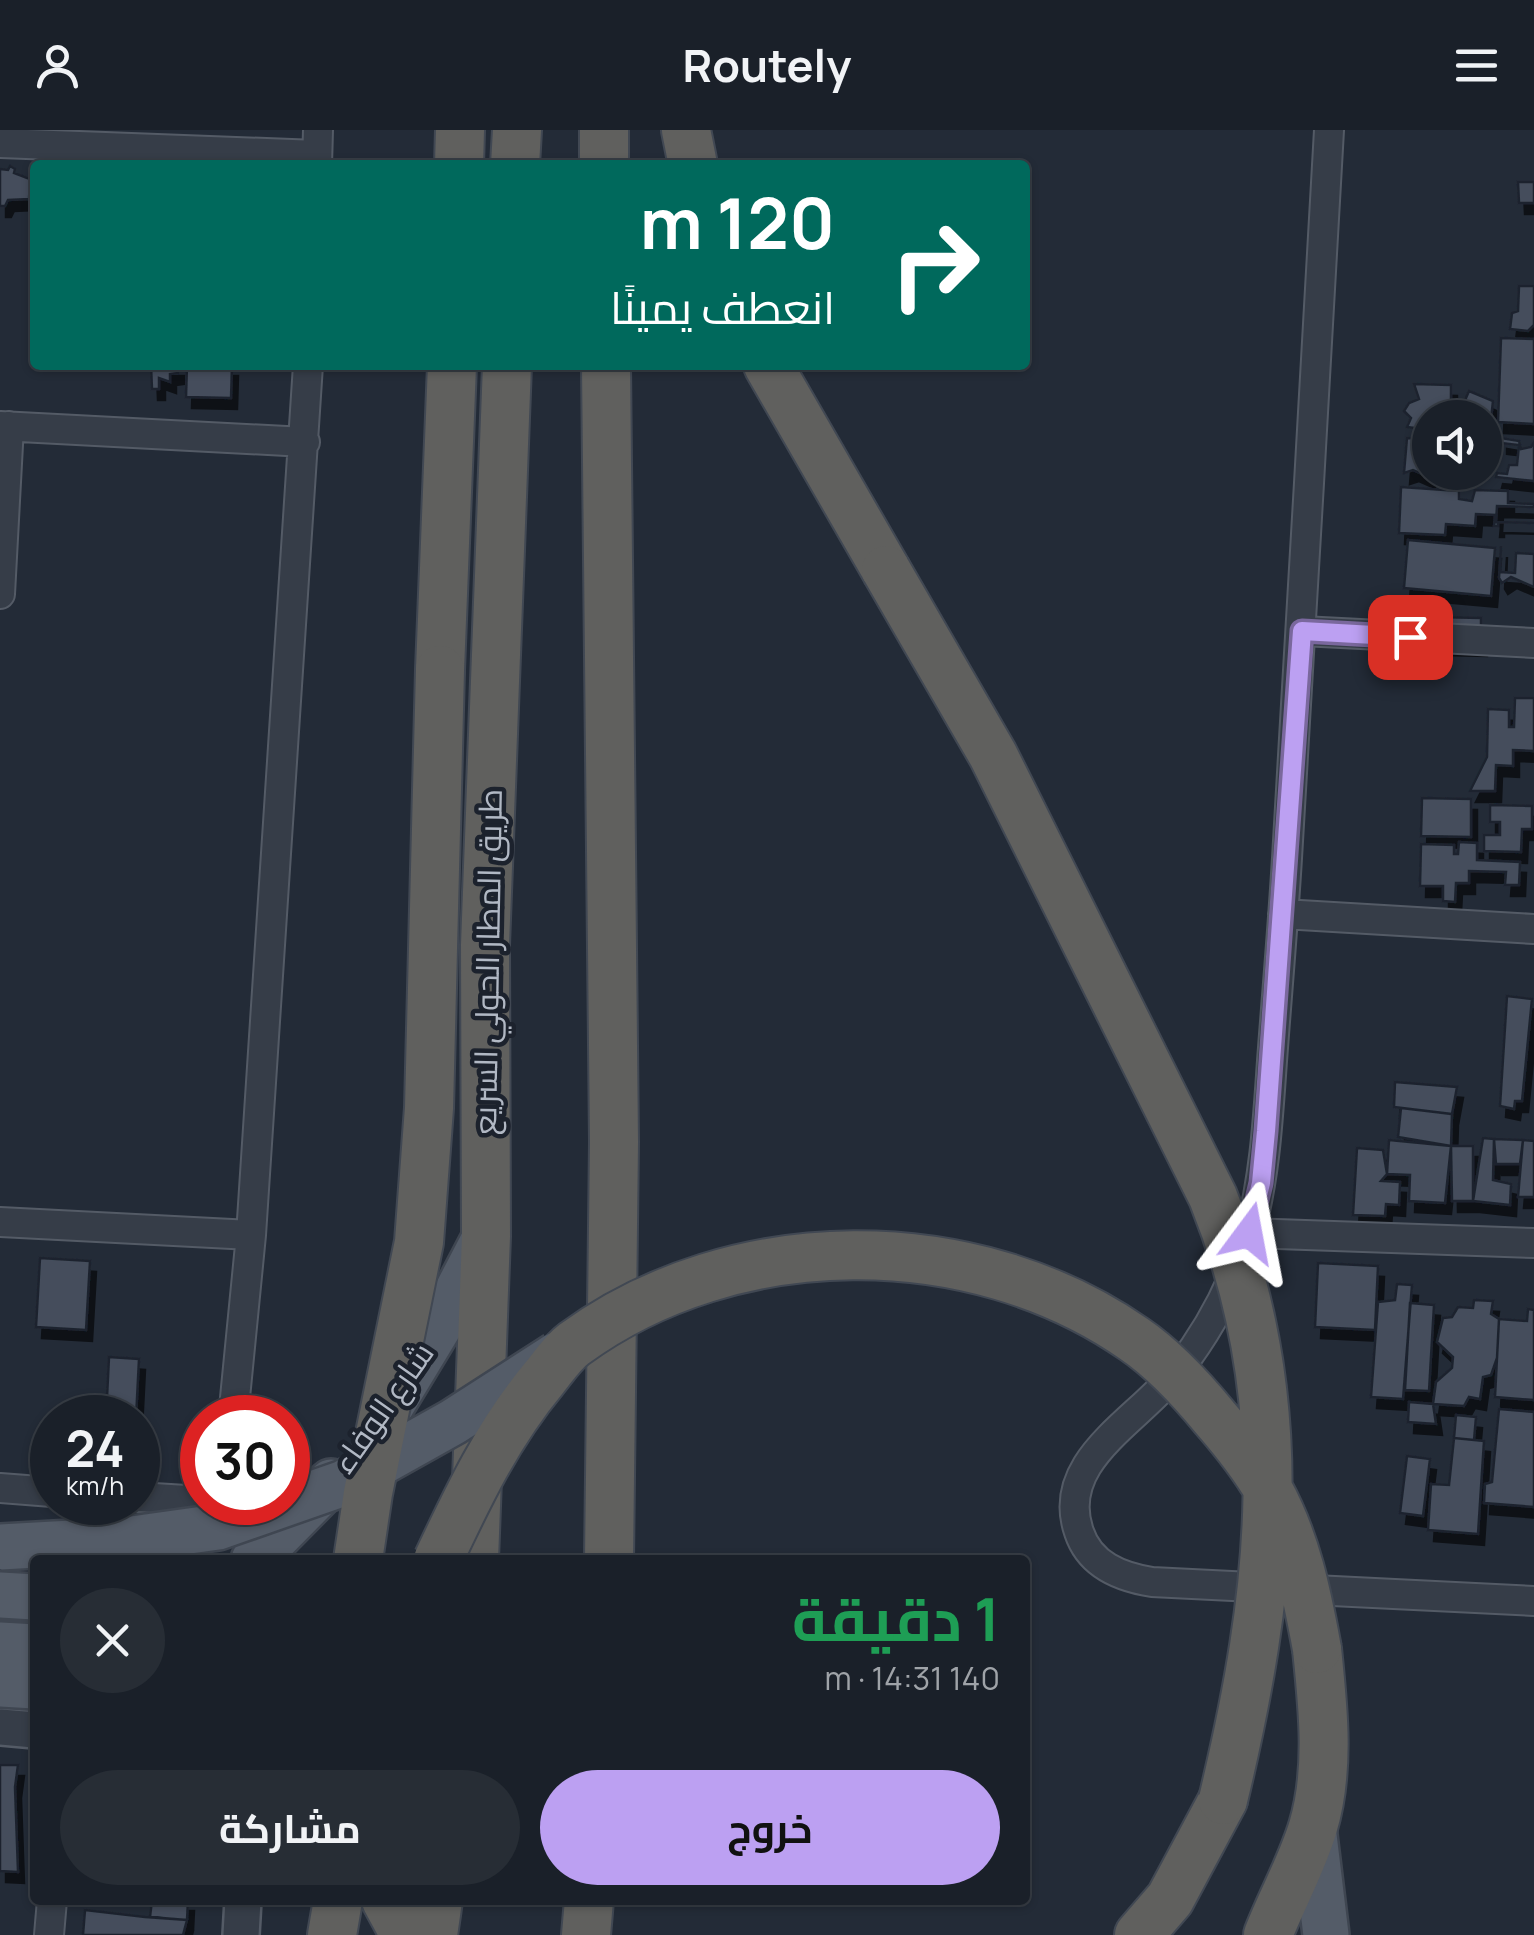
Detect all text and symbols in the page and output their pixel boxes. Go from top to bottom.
text: Routely [683,34,851,96]
icon: person [30,38,85,93]
icon: menu [1449,38,1504,93]
text: 120 m [640,174,835,270]
icon: right [870,200,1000,330]
text: انعطف يمينًا [610,276,835,338]
map controls [1412,400,1502,490]
button: sound [1412,400,1502,490]
pin [1368,595,1453,680]
icon: arrive [1383,610,1438,665]
street label: طريق المطار الحولي السريع [462,788,516,1136]
position arrow [1197,1181,1301,1285]
street label: شارع الوفاء [321,1333,444,1482]
speed limit sign: 30 [180,1395,310,1525]
text: 24 [65,1414,125,1482]
text: km/h [66,1468,124,1503]
text: 1 دقيقة [792,1577,1000,1659]
button: close [60,1588,165,1693]
text: 140 m · 14:31 [824,1656,1000,1700]
button: مشاركة [60,1770,520,1885]
button: خروج [540,1770,1000,1885]

